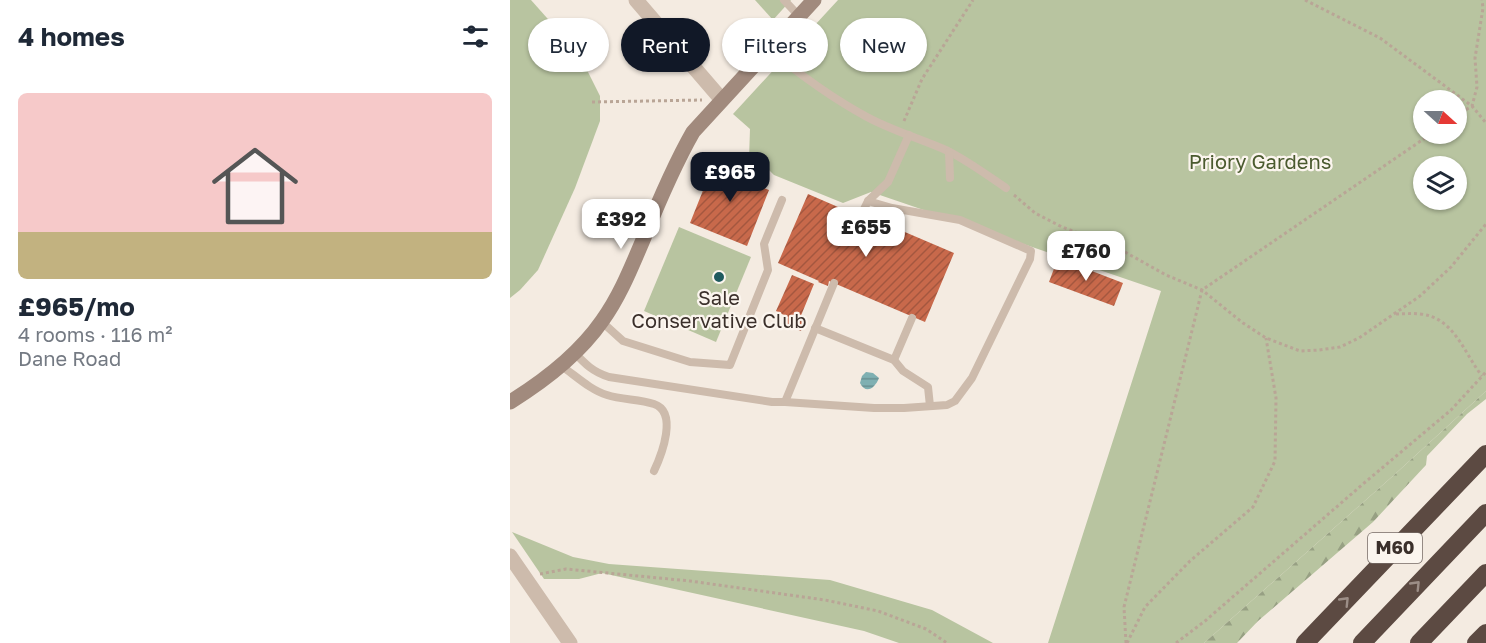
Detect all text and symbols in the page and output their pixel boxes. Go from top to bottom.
chip: Buy [528,18,609,72]
chip: Rent [621,18,710,72]
chip: Filters [722,18,828,72]
chip: New [840,18,927,72]
icon: filters [459,20,492,53]
text: 4 homes [18,21,125,52]
north arrow [1413,90,1467,144]
map controls [1413,90,1467,210]
icon: home [201,132,309,240]
park label: Priory Gardens [1189,149,1331,173]
pin: £965 [694,152,766,203]
button: layers [1413,156,1467,210]
text: £965 [705,159,755,183]
pin: £392 [585,199,657,250]
text: £392 [596,206,646,230]
pin: £655 [830,207,902,258]
text: £655 [841,214,891,238]
pin: £760 [1050,231,1122,282]
text: £760 [1061,238,1111,262]
marker: Sale Conservative Club [712,270,726,284]
place label: Sale Conservative Club [631,285,807,332]
text: £965/mo [18,291,135,322]
text: 4 rooms · 116 m² [18,322,173,346]
text: Dane Road [18,346,121,370]
road number: M60 [1368,533,1422,563]
one-way arrow [1409,582,1420,593]
one-way arrow [1338,597,1349,607]

